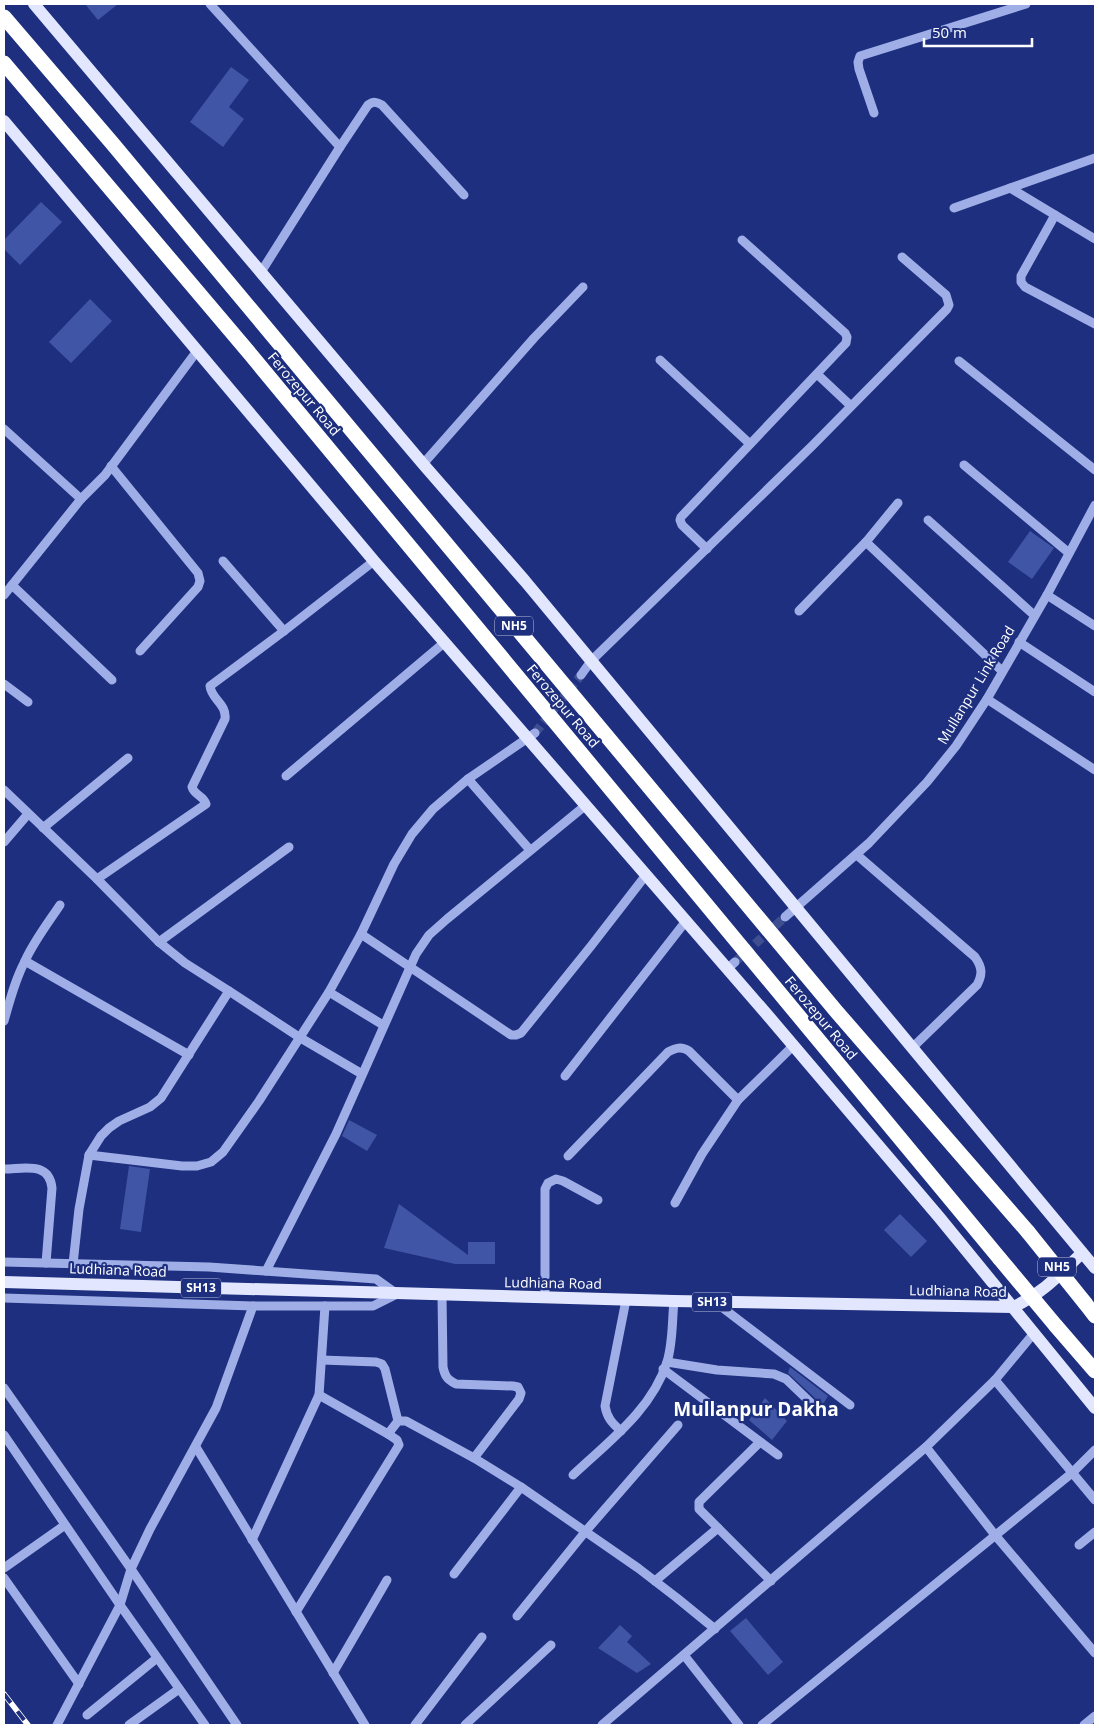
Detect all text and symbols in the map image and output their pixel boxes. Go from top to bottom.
scale bar [924,15,1032,47]
text: 50 m [932,22,967,42]
street label: Ferozepur Road [264,348,345,439]
road number: NH5 [495,616,533,636]
street label: Mullanpur Link Road [933,622,1018,747]
street label: Ferozepur Road [523,660,604,751]
street label: Ferozepur Road [781,972,862,1063]
street label: Ludhiana Road [69,1258,167,1281]
road number: NH5 [1038,1258,1076,1276]
street label: Ludhiana Road [504,1272,602,1293]
road number: SH13 [181,1278,221,1298]
street label: Ludhiana Road [909,1280,1007,1301]
road number: SH13 [692,1292,732,1311]
district label: Mullanpur Dakha [673,1396,839,1422]

